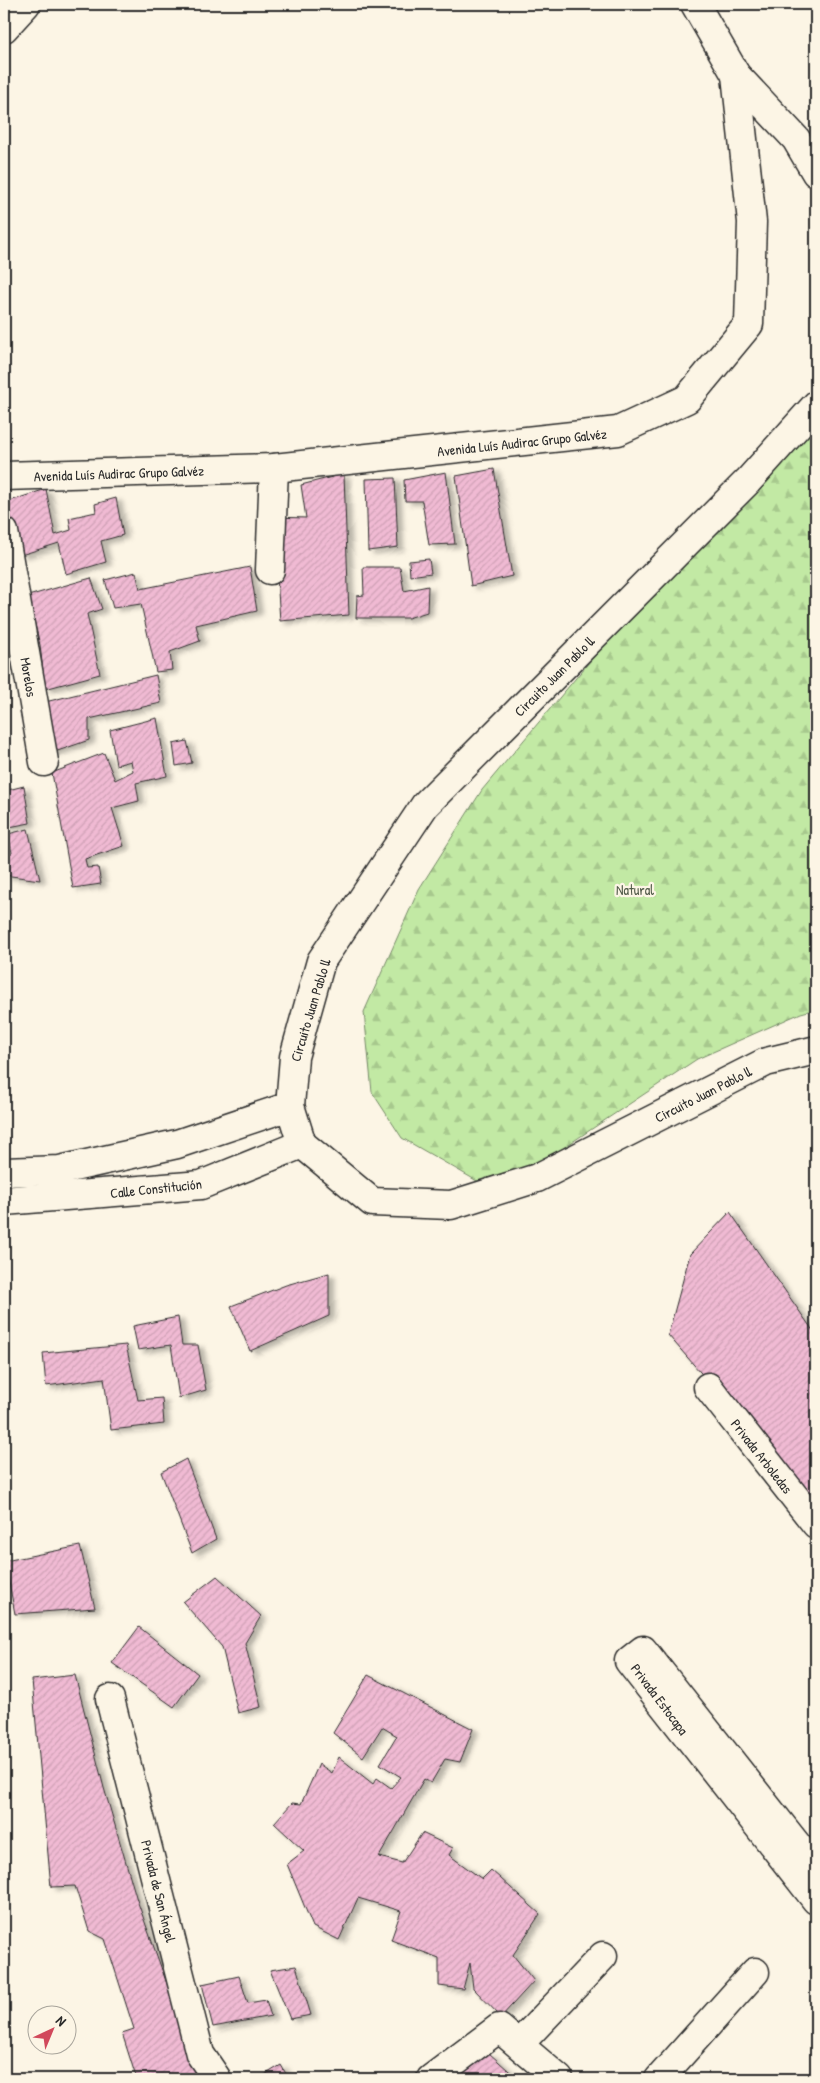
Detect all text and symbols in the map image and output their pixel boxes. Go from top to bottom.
street label: Avenida Luís Audirac Grupo Galvéz [436,424,608,461]
street label: Avenida Luís Audirac Grupo Galvéz [34,461,205,486]
street label: Circuito Juan Pablo ll [510,631,599,720]
street label: Morelos [16,656,42,698]
park label: Natural [616,880,654,899]
street label: Circuito Juan Pablo ll [285,955,335,1064]
street label: Circuito Juan Pablo ll [651,1061,756,1127]
street label: Calle Constitución [109,1174,203,1202]
street label: Privada Arboledas [727,1415,797,1497]
street label: Privada Estocapa [626,1659,693,1740]
street label: Privada de San Ángel [136,1838,181,1945]
north arrow [28,2006,78,2056]
text: N [52,2011,71,2030]

